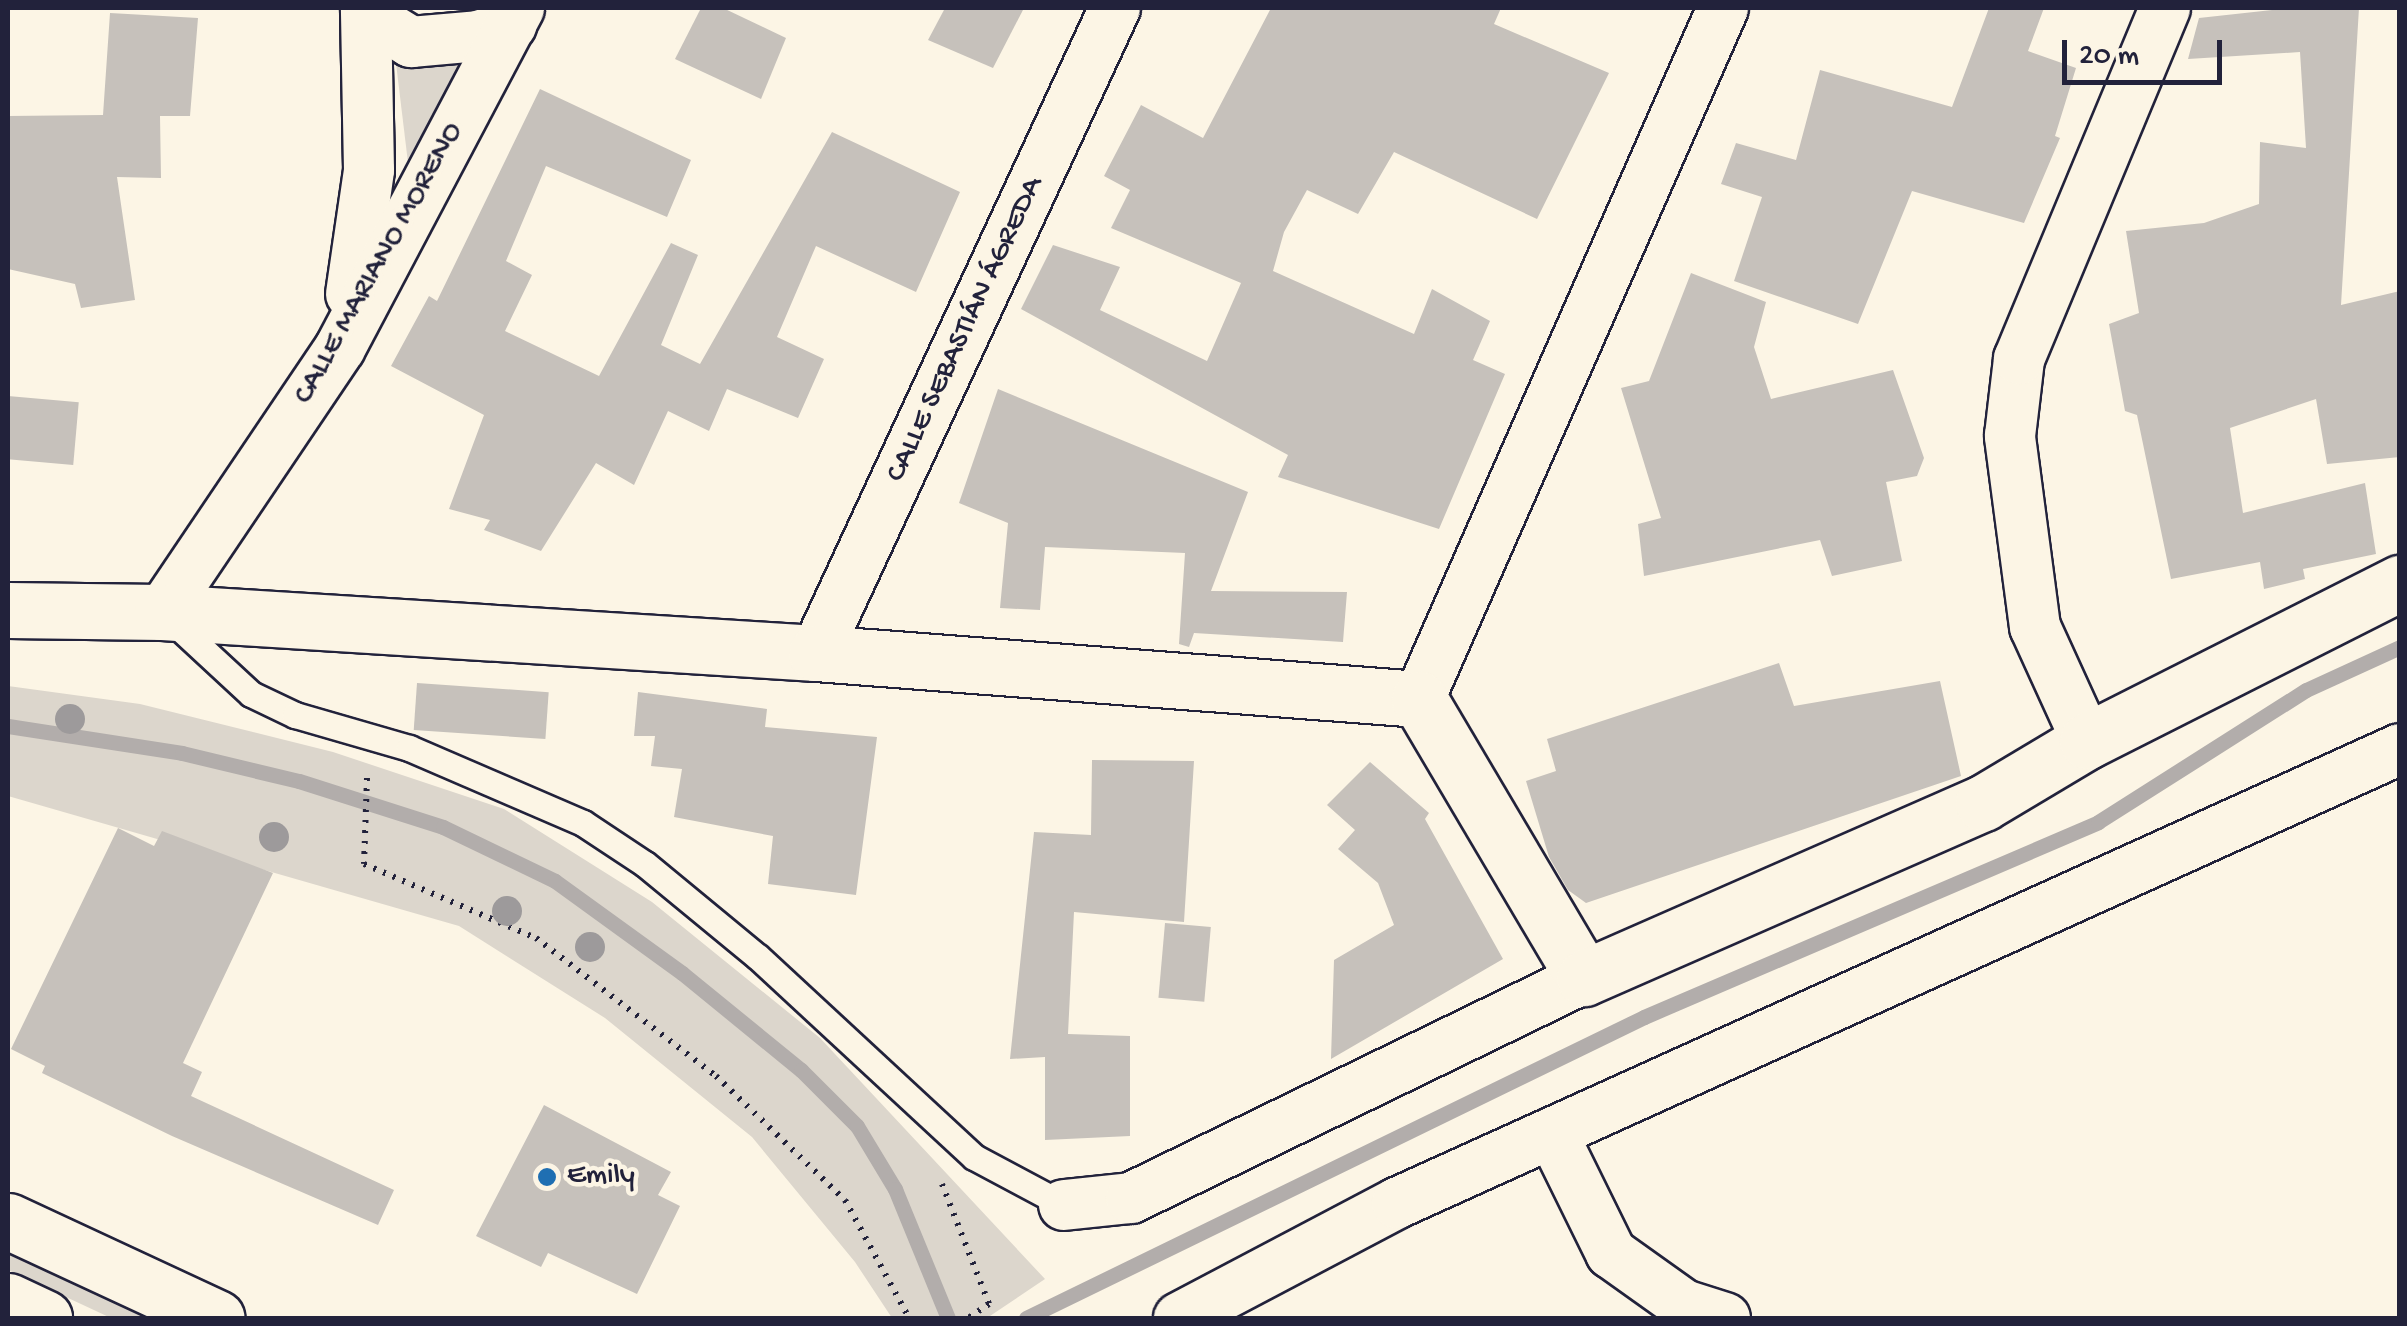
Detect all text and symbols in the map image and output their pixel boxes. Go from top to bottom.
scale bar [2067,20,2227,82]
text: 20 m [2079,40,2139,75]
street label: CALLE MARIANO MORENO [288,117,472,411]
street label: CALLE SEBASTIÁN ÁGREDA [879,172,1053,488]
place label: Emily [567,1159,635,1195]
marker: Emily [536,1166,558,1188]

